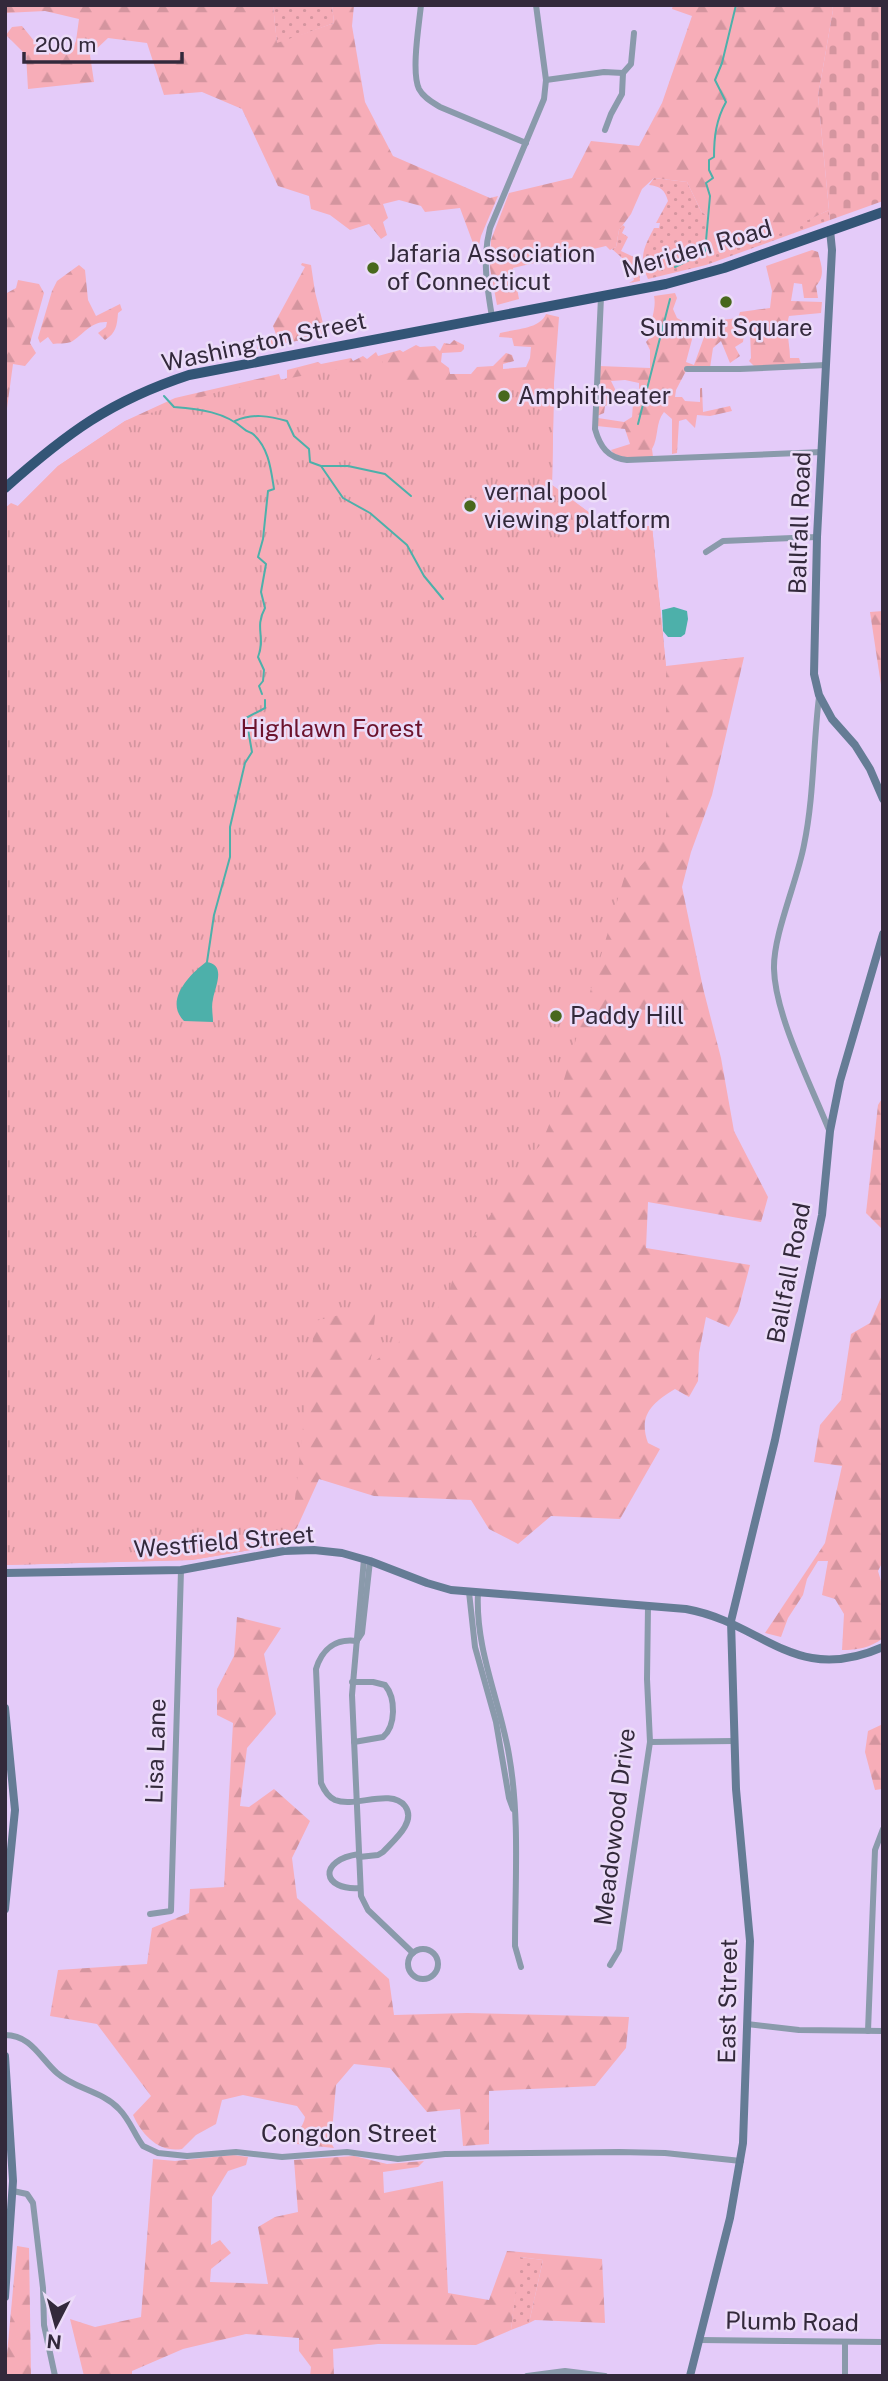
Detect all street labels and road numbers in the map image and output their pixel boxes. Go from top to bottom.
street label: Meriden Road [619,213,775,283]
street label: Washington Street [159,306,369,376]
street label: Ballfall Road [783,451,815,595]
street label: Ballfall Road [761,1200,815,1346]
street label: Westfield Street [132,1519,315,1563]
street label: Lisa Lane [139,1698,171,1804]
street label: Meadowood Drive [588,1727,640,1927]
street label: East Street [712,1938,742,2064]
street label: Congdon Street [261,2119,437,2147]
street label: Plumb Road [725,2306,859,2336]

